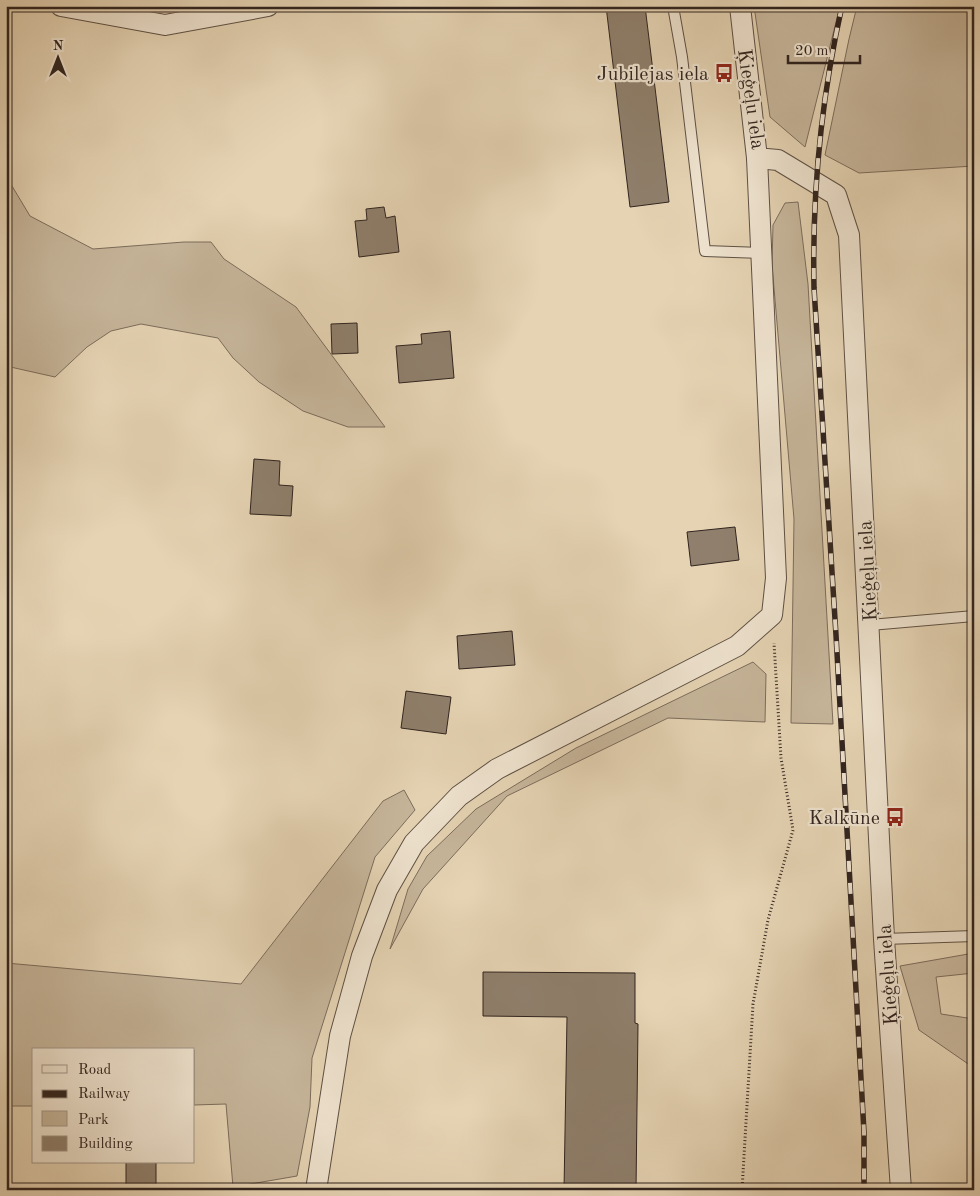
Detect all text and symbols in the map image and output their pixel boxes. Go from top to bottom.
north arrow [32,32,82,82]
scale bar [788,32,860,64]
text: N [53,39,64,53]
text: 20 m [795,44,829,59]
street label: Ķieģeļu iela [733,48,767,151]
bus stop icon: Jubilejas iela [713,62,735,84]
place label: Jubilejas iela [597,65,709,85]
street label: Ķieģeļu iela [856,520,882,622]
bus stop icon: Kalkūne [884,806,906,828]
place label: Kalkūne [809,809,880,829]
street label: Ķieģeļu iela [875,924,903,1026]
legend [32,1048,195,1164]
text: Road [78,1063,112,1078]
text: Railway [78,1087,131,1102]
text: Park [78,1113,109,1128]
text: Building [78,1137,133,1152]

